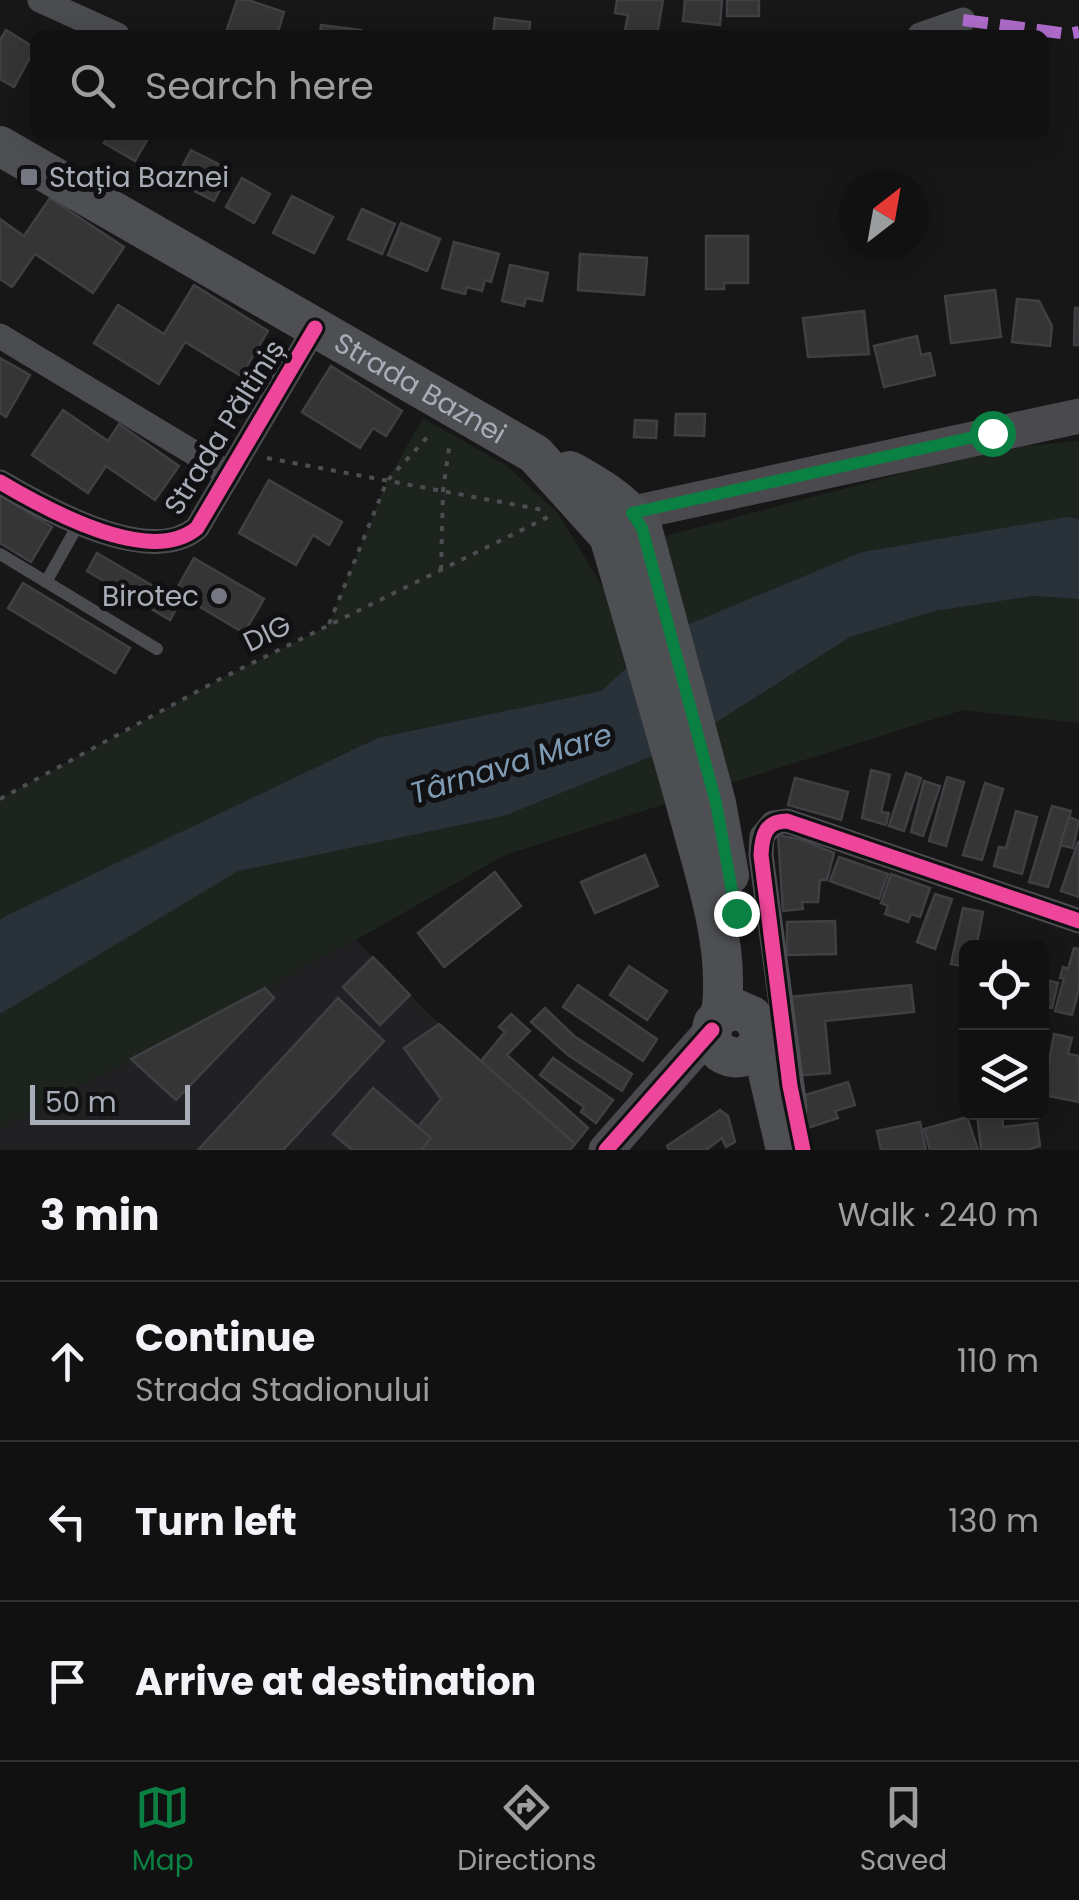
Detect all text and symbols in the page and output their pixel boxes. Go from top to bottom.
search box [30,30,1049,140]
icon: search [65,58,120,113]
text: Search here [145,59,374,112]
place label: Stația Baznei [49,158,229,197]
marker: Stația Baznei [18,166,40,188]
north arrow [839,170,929,260]
street label: Strada Baznei [327,324,513,453]
street label: Strada Păltiniș [155,332,294,522]
route start [970,411,1016,457]
place label: Birotec [102,577,199,616]
marker: Birotec [208,585,230,607]
street label: DIG [237,605,298,662]
water label: Târnava Mare [405,712,617,815]
route end [714,891,760,937]
map controls [959,940,1049,1120]
button: locate [959,940,1049,1030]
button: layers [959,1030,1049,1120]
scale bar [30,1080,190,1124]
text: 50 m [45,1083,116,1122]
text: 3 min [40,1186,160,1245]
text: Walk · 240 m [838,1192,1039,1237]
text: Continue [135,1311,315,1364]
icon: ahead [40,1334,95,1389]
text: 110 m [957,1338,1039,1383]
text: Strada Stadionului [135,1367,430,1412]
icon: left [40,1494,95,1549]
text: Turn left [135,1495,297,1548]
text: 130 m [948,1498,1039,1543]
icon: arrive [40,1654,95,1709]
text: Arrive at destination [135,1655,536,1708]
tab: Map [132,1780,194,1882]
tab: Directions [457,1780,596,1882]
tab: Saved [860,1780,947,1882]

